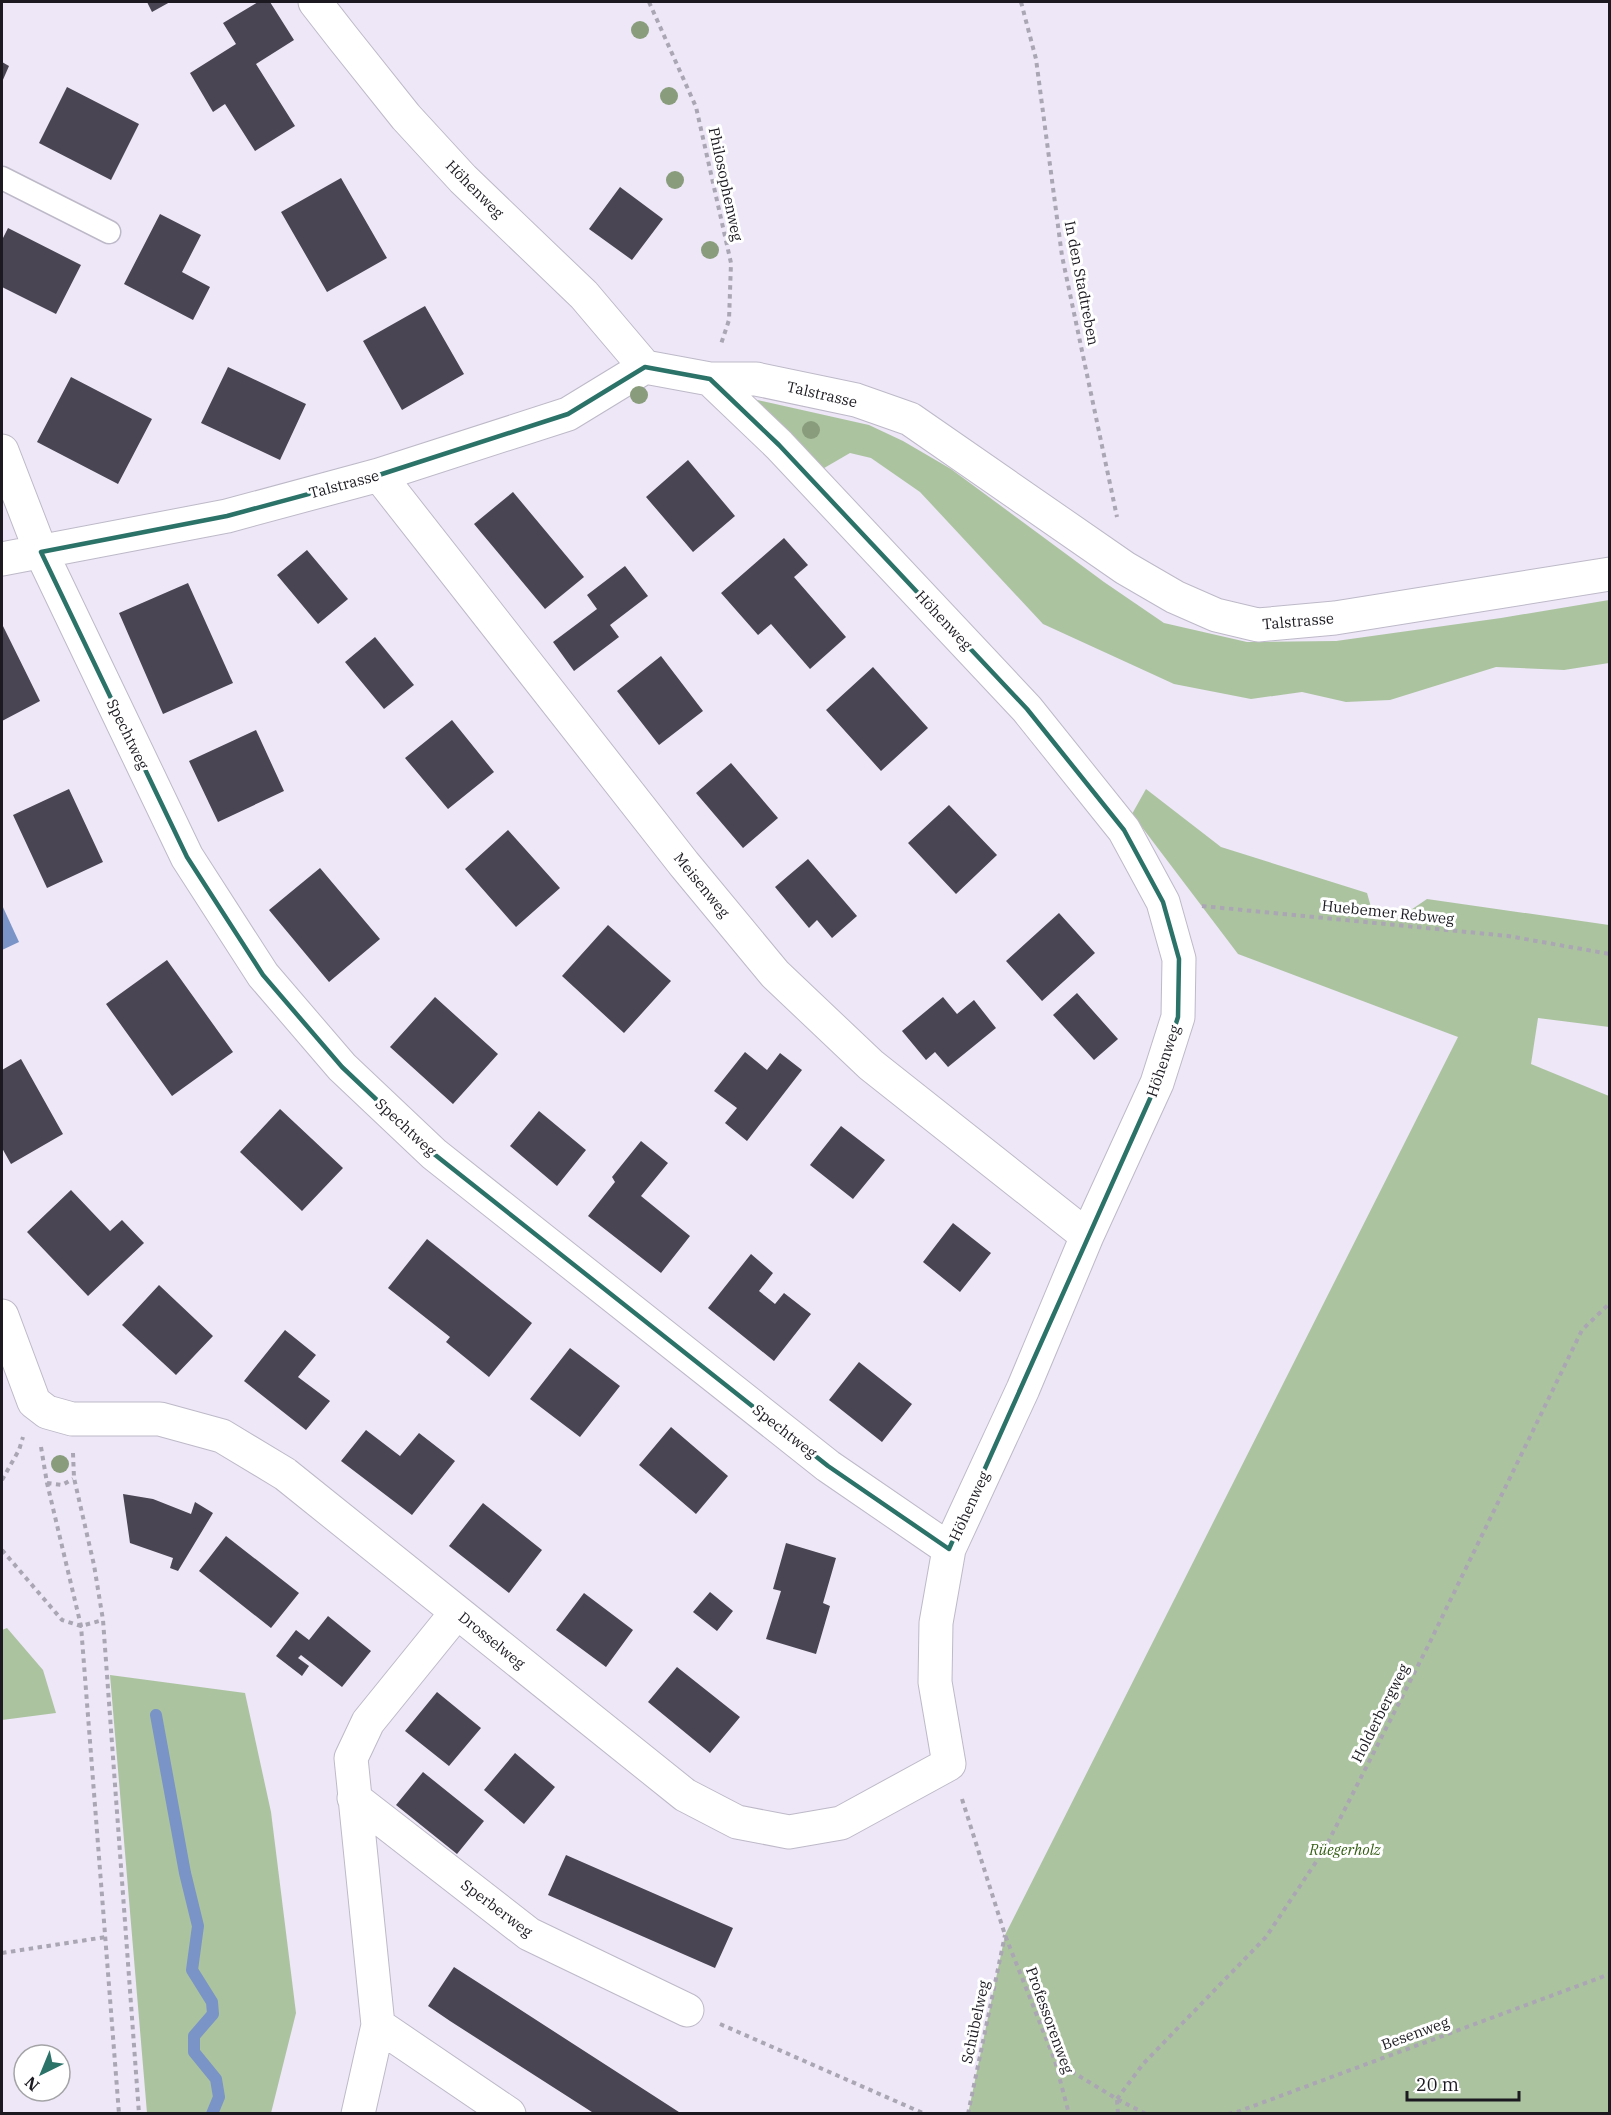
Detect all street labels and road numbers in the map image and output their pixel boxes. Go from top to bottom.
street label: Philosophenweg [705,125,747,243]
street label: Höhenweg [442,156,508,222]
street label: In den Stadtreben [1061,219,1103,347]
street label: Talstrasse [785,377,859,411]
street label: Talstrasse [307,466,381,502]
street label: Höhenweg [912,586,976,654]
street label: Talstrasse [1261,608,1335,634]
street label: Spechtweg [103,696,153,772]
street label: Meisenweg [670,849,734,921]
street label: Huebemer Rebweg [1321,896,1455,928]
street label: Höhenweg [1142,1023,1184,1099]
street label: Spechtweg [372,1094,440,1160]
street label: Spechtweg [749,1400,821,1462]
street label: Höhenweg [945,1468,993,1544]
street label: Drosselweg [455,1607,529,1673]
street label: Holderbergweg [1347,1660,1413,1766]
street label: Sperberweg [457,1875,537,1941]
street label: Professorenweg [1022,1964,1078,2076]
street label: Schübelweg [957,1979,993,2065]
street label: Besenweg [1379,2012,1451,2054]

